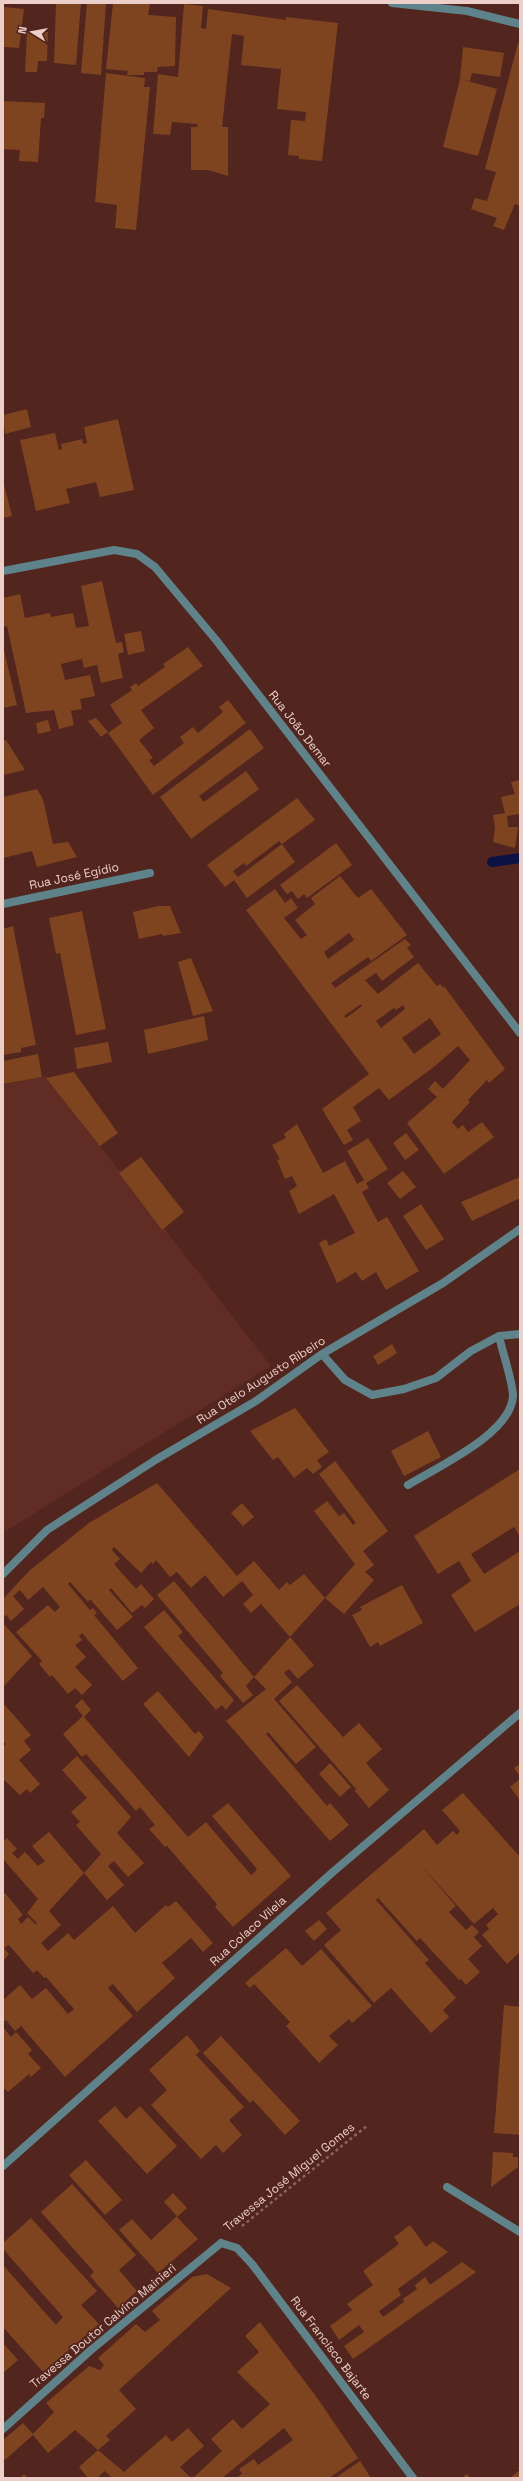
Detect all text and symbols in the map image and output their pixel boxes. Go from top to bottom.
north arrow [12,12,52,52]
text: N [15,25,30,35]
street label: Rua João Demar [265,687,335,771]
street label: Rua José Egídio [28,859,120,893]
street label: Rua Otelo Augusto Ribeiro [194,1332,328,1428]
street label: Rua Colaco Vilela [206,1892,290,1970]
street label: Travessa José Miguel Gomes [220,2119,358,2235]
street label: Travessa Doutor Calvino Mainieri [27,2260,179,2392]
street label: Rua Francisco Bajarte [287,2293,375,2403]

